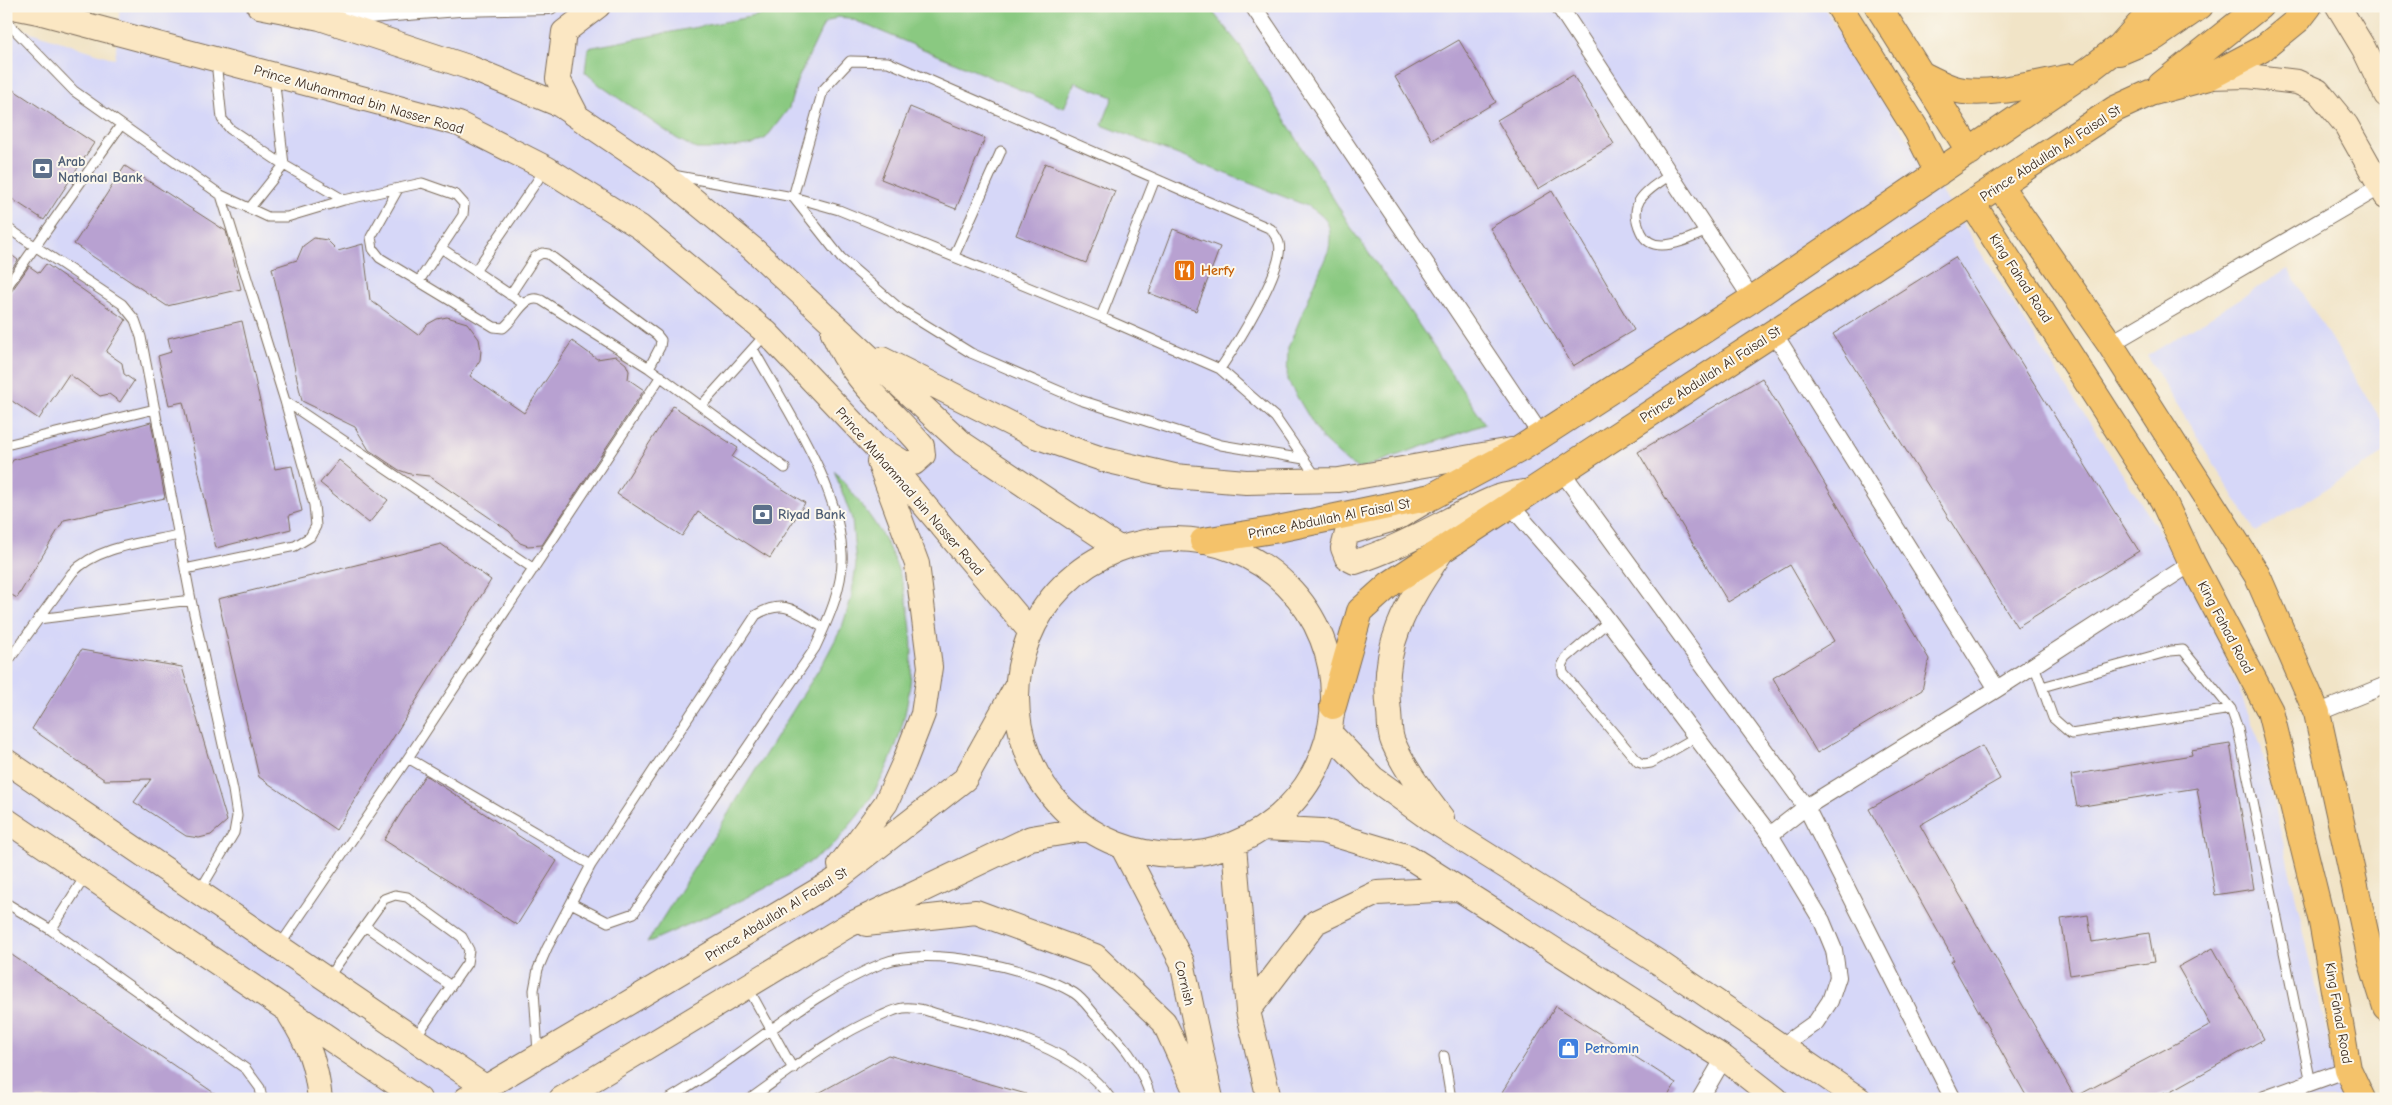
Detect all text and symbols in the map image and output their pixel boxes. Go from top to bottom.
street label: Prince Muhammad bin Nasser Road [252,61,466,138]
street label: Prince Abdullah Al Faisal St [1977,101,2125,205]
place label: Arab National Bank [58,153,143,186]
bank icon: Arab National Bank [30,157,54,181]
street label: King Fahad Road [1986,231,2056,326]
restaurant icon: Herfy [1173,258,1197,282]
place label: Herfy [1201,262,1235,279]
street label: Prince Abdullah Al Faisal St [1637,322,1785,426]
street label: Prince Muhammad bin Nasser Road [832,404,987,579]
street label: Prince Abdullah Al Faisal St [1247,494,1412,543]
bank icon: Riyad Bank [750,502,774,526]
place label: Riyad Bank [778,506,845,523]
street label: King Fahad Road [2194,578,2257,676]
street label: Prince Abdullah Al Faisal St [702,863,851,965]
street label: Cornish [1171,959,1198,1007]
street label: King Fahad Road [2321,961,2356,1065]
shop icon: Petromin [1557,1036,1581,1060]
place label: Petromin [1585,1040,1639,1057]

